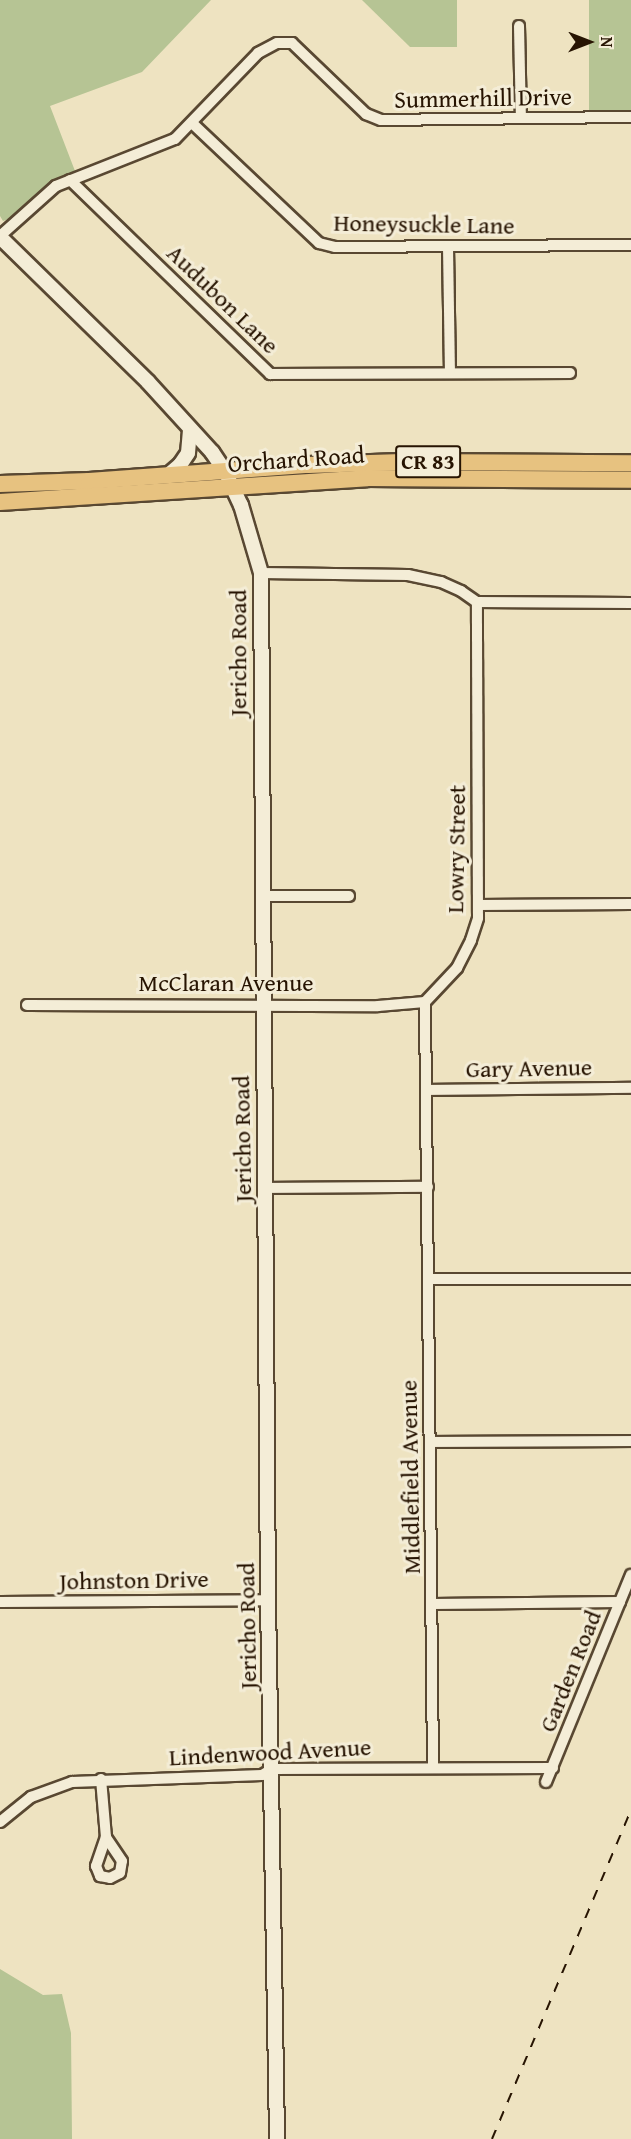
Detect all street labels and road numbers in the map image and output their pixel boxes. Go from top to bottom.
street label: Summerhill Drive [394,82,572,114]
street label: Honeysuckle Lane [333,208,515,240]
street label: Audubon Lane [161,238,285,360]
street label: Orchard Road [227,440,365,478]
road number: CR 83 [395,443,461,481]
street label: Jericho Road [224,590,252,716]
street label: Lowry Street [440,785,472,913]
street label: McClaran Avenue [139,969,313,997]
street label: Gary Avenue [466,1052,592,1084]
street label: Jericho Road [226,1075,258,1203]
street label: Middlefield Avenue [394,1380,426,1574]
street label: Jericho Road [231,1562,263,1690]
street label: Johnston Drive [59,1564,209,1596]
street label: Garden Road [533,1606,607,1736]
street label: Lindenwood Avenue [168,1732,372,1772]

